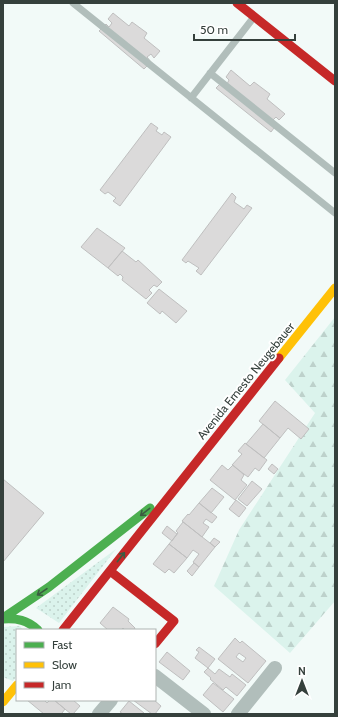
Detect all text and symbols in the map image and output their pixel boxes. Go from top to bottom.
scale bar [194,16,295,42]
text: 50 m [200,22,228,37]
street label: Avenida Ernesto Neugebauer [194,319,298,442]
one-way arrow [139,508,150,517]
one-way arrow [117,552,126,563]
one-way arrow [36,588,47,596]
legend [16,629,156,701]
text: Fast [52,637,72,652]
text: Slow [52,657,77,672]
north arrow [282,661,322,701]
text: N [298,664,306,678]
text: Jam [51,677,71,692]

